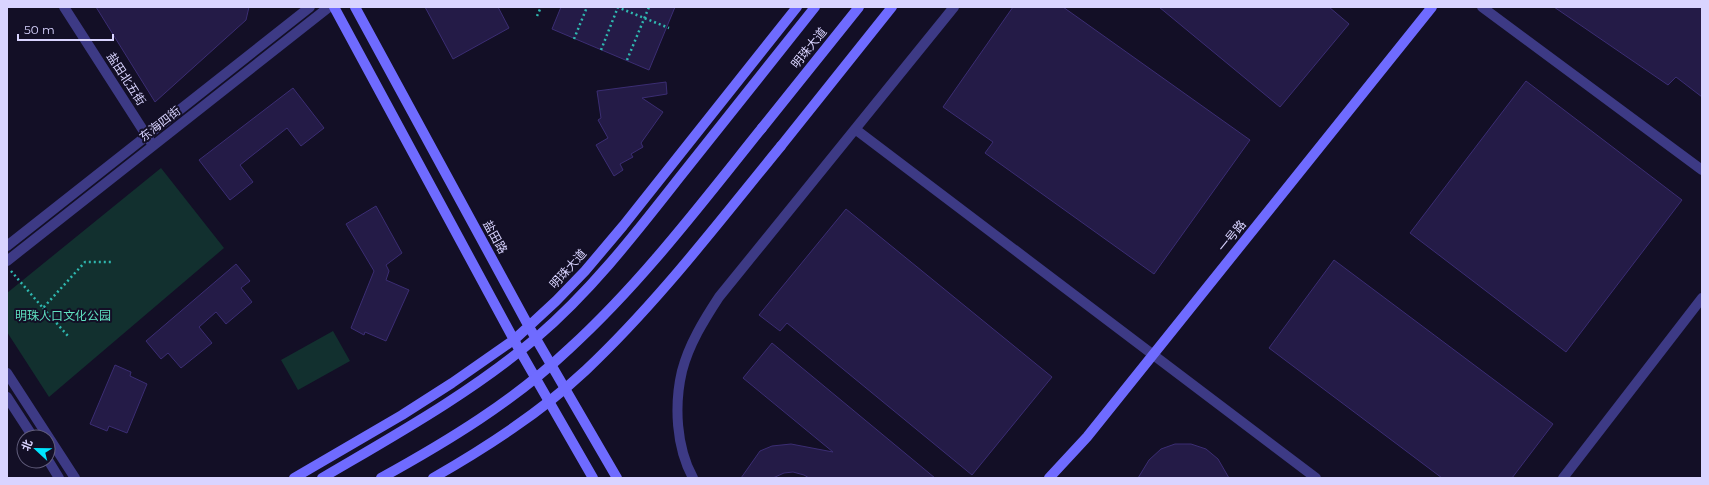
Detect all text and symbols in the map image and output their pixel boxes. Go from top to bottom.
scale bar [18,16,113,42]
text: 50 m [24,22,55,37]
street label: 明珠大道 [788,24,830,71]
street label: 盐田北五街 [104,49,149,108]
street label: 东海四街 [136,103,183,144]
street label: 盐田路 [480,217,511,256]
street label: 一号路 [1214,217,1249,254]
street label: 明珠大道 [546,246,589,292]
park label: 明珠人口文化公园 [15,308,111,323]
north arrow [16,429,56,469]
text: 北 [18,438,35,453]

